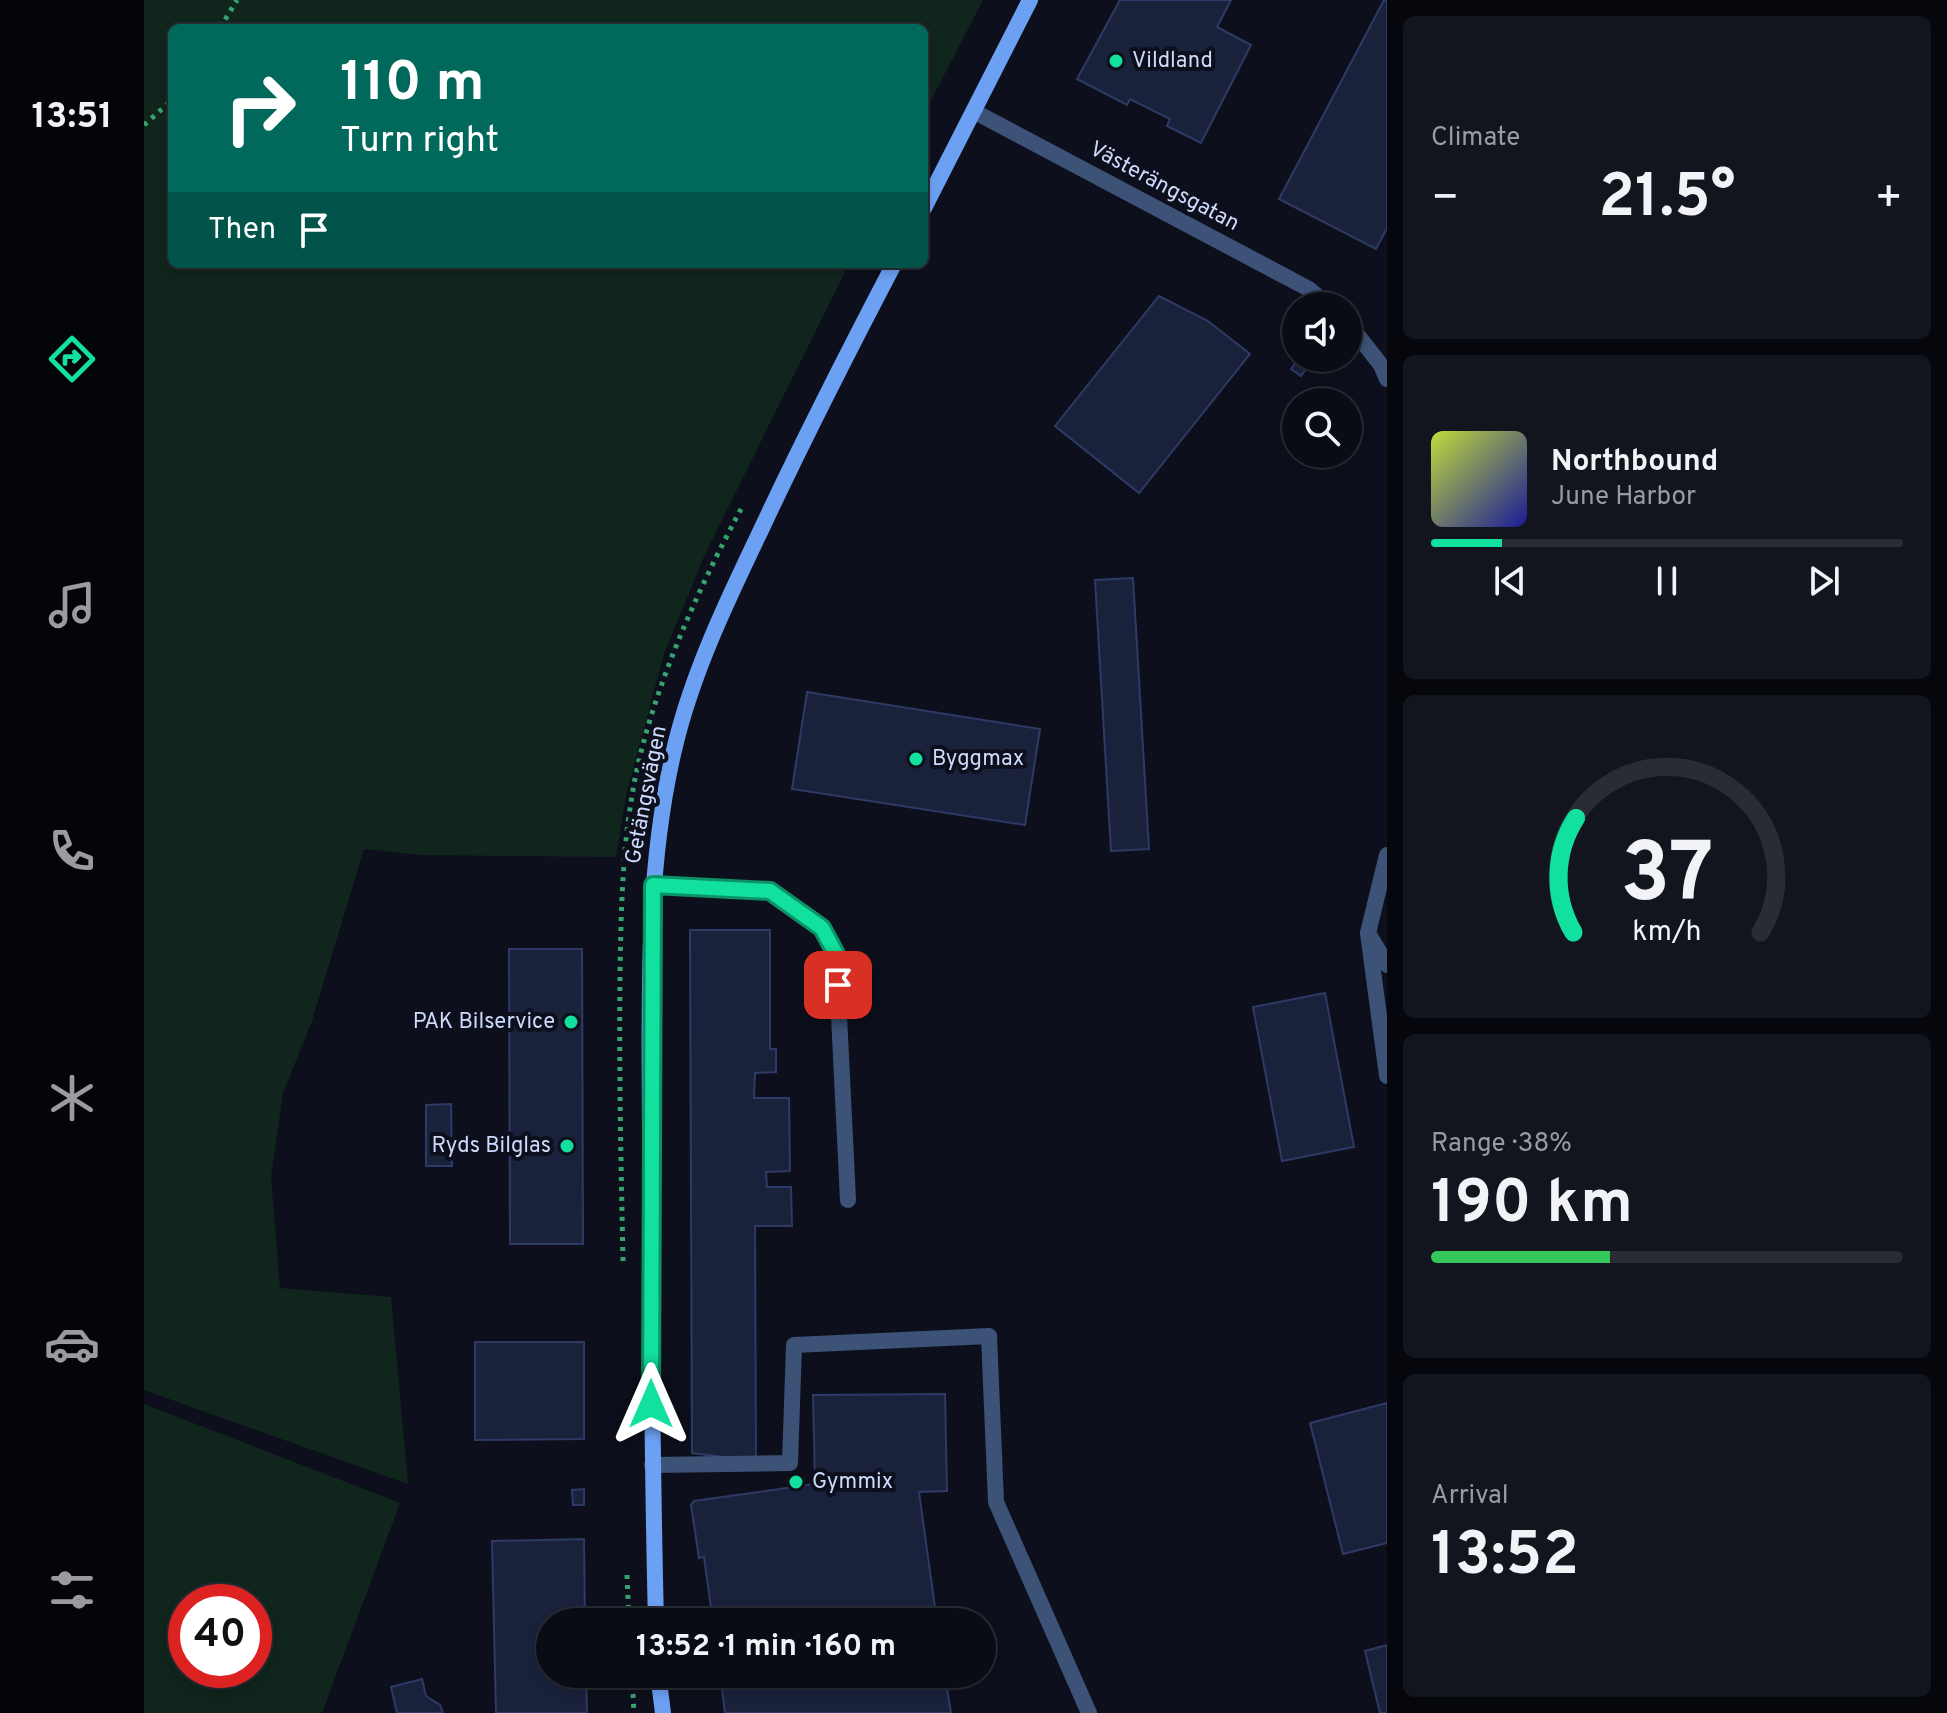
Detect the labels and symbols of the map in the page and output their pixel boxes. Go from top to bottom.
place label: Vildland [1132,48,1213,75]
marker: Vildland [1107,52,1125,70]
street label: Västerängsgatan [1084,136,1244,238]
street label: Getängsvägen [620,723,674,867]
place label: Byggmax [932,746,1024,773]
marker: Byggmax [907,750,925,768]
pin [804,951,872,1019]
place label: PAK Bilservice [413,1009,555,1036]
marker: PAK Bilservice [562,1013,580,1031]
place label: Ryds Bilglas [432,1133,551,1160]
marker: Ryds Bilglas [558,1137,576,1155]
position arrow [609,1362,693,1446]
place label: Gymmix [812,1469,893,1496]
marker: Gymmix [787,1473,805,1491]
speed limit sign: 40 [168,1584,272,1688]

